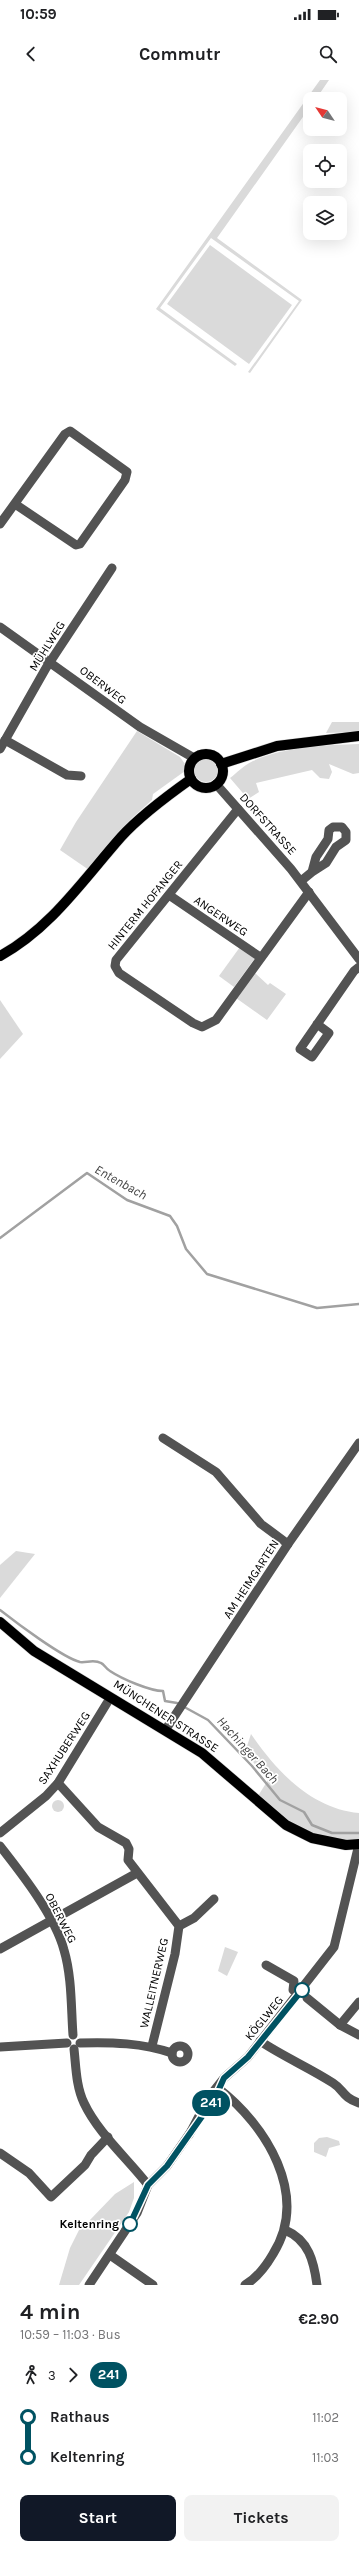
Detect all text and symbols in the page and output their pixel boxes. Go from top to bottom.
text: 10:59 [20,5,57,23]
icon: back [20,43,42,65]
text: Commutr [139,43,220,65]
icon: search [317,43,339,65]
north arrow [303,92,347,136]
map controls [303,92,347,240]
button: locate [303,144,347,188]
button: layers [303,196,347,240]
street label: MÜHLWEG [26,618,68,674]
street label: OBERWEG [77,663,129,707]
street label: DORFSTRASSE [237,790,299,858]
street label: HINTERM HOFANGER [105,857,185,953]
street label: ANGERWEG [191,893,251,939]
water label: Entenbach [92,1161,150,1203]
street label: AM HEIMGARTEN [220,1537,282,1621]
street label: MÜNCHENER STRASSE [111,1677,221,1755]
street label: SAXHUBERWEG [35,1709,93,1787]
water label: Hachinger Bach [214,1713,282,1787]
street label: OBERWEG [42,1891,80,1945]
street label: WALLEITNERWEG [137,1937,171,2029]
unlabelled marker [294,1982,310,1998]
street label: KÖGLWEG [242,1993,286,2043]
line badge: 241 [188,2090,234,2116]
text: 241 [200,2094,222,2111]
marker: Keltenring [122,2216,138,2232]
place label: Keltenring [59,2217,119,2231]
text: 4 min [20,2299,80,2325]
text: €2.90 [299,2310,339,2328]
text: 10:59 – 11:03 · Bus [20,2327,120,2342]
icon: walk [20,2364,42,2386]
icon: forward [62,2364,84,2386]
text: 241 [98,2366,119,2383]
text: 3 [48,2368,56,2383]
text: Rathaus [50,2408,110,2426]
text: 11:02 [312,2410,339,2425]
text: Keltenring [50,2448,124,2466]
text: 11:03 [312,2450,339,2465]
button: Start [20,2495,176,2541]
button: Tickets [184,2495,339,2541]

